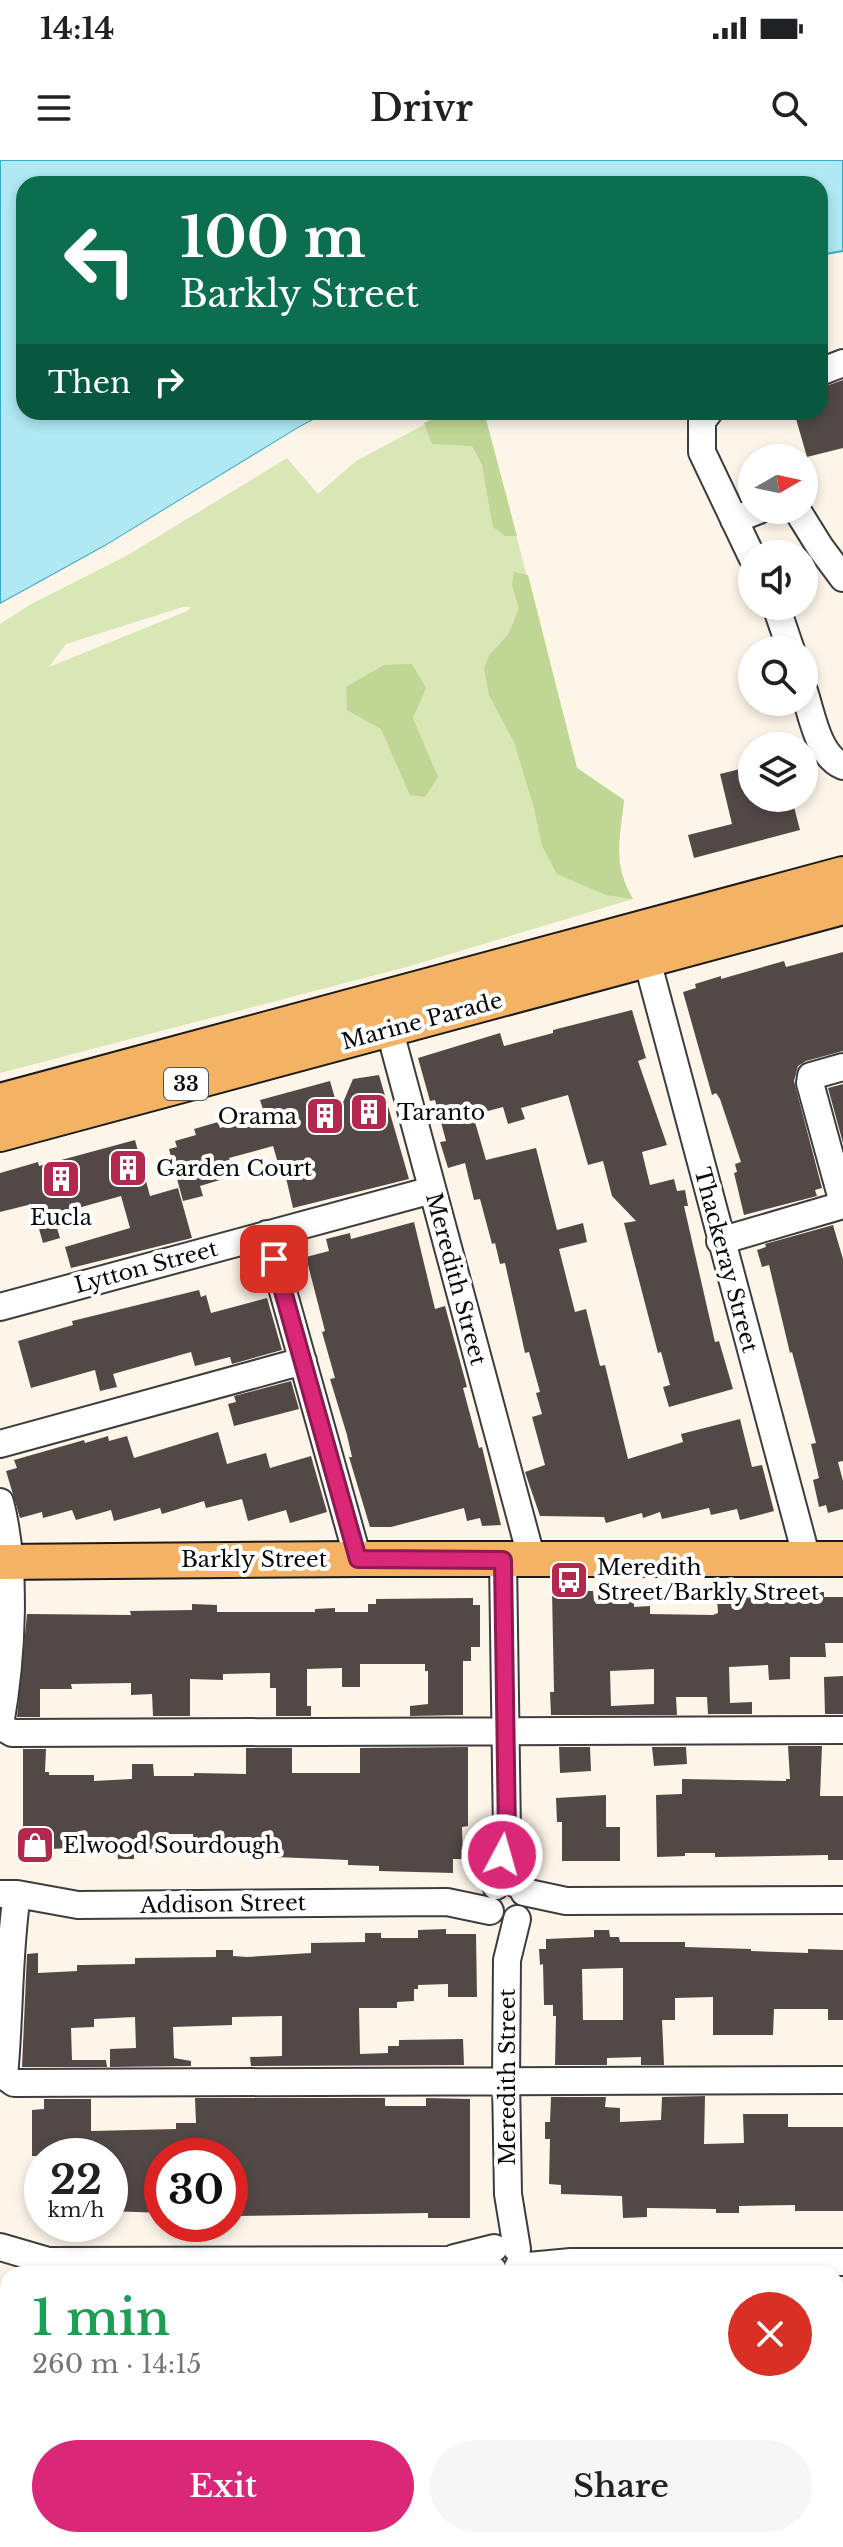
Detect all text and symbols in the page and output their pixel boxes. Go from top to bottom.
text: 14:14 [40,10,115,47]
icon: menu [32,86,76,130]
text: Drivr [370,86,473,131]
icon: search [767,86,811,130]
text: 100 m [180,203,366,272]
icon: left [48,208,152,312]
text: Barkly Street [180,272,419,317]
icon: right [147,360,191,404]
text: Then [48,364,131,401]
north arrow [738,444,818,524]
map controls [738,444,818,812]
button: sound [738,540,818,620]
button: search [738,636,818,716]
button: layers [738,732,818,812]
street label: Marine Parade [339,987,505,1055]
road number: 33 [164,1068,208,1100]
building icon: Taranto [348,1091,390,1133]
building icon: Orama [304,1095,346,1137]
place label: Taranto [397,1099,485,1126]
place label: Orama [218,1103,298,1130]
building icon: Garden Court [107,1147,149,1189]
place label: Garden Court [156,1155,313,1182]
building icon: Eucla [40,1158,82,1200]
street label: Thackeray Street [688,1165,764,1356]
street label: Meredith Street [420,1190,492,1369]
place label: Eucla [30,1204,93,1231]
pin [240,1225,308,1293]
street label: Lytton Street [71,1235,221,1299]
icon: arrive [252,1237,296,1281]
street label: Barkly Street [181,1546,328,1573]
place label: Meredith Street/Barkly Street [597,1554,820,1606]
bus stop icon: Meredith Street/Barkly Street [548,1559,590,1601]
position arrow [460,1813,544,1897]
shop icon: Elwood Sourdough [14,1824,56,1866]
place label: Elwood Sourdough [63,1832,280,1859]
street label: Addison Street [139,1889,307,1919]
street label: Meredith Street [494,1988,521,2166]
speed limit sign: 30 [144,2138,248,2242]
text: 22 [50,2155,102,2205]
text: km/h [48,2198,104,2222]
text: 1 min [32,2288,170,2348]
button: close [728,2292,812,2376]
text: 260 m · 14:15 [32,2348,202,2380]
button: Exit [32,2440,414,2532]
button: Share [430,2440,812,2532]

